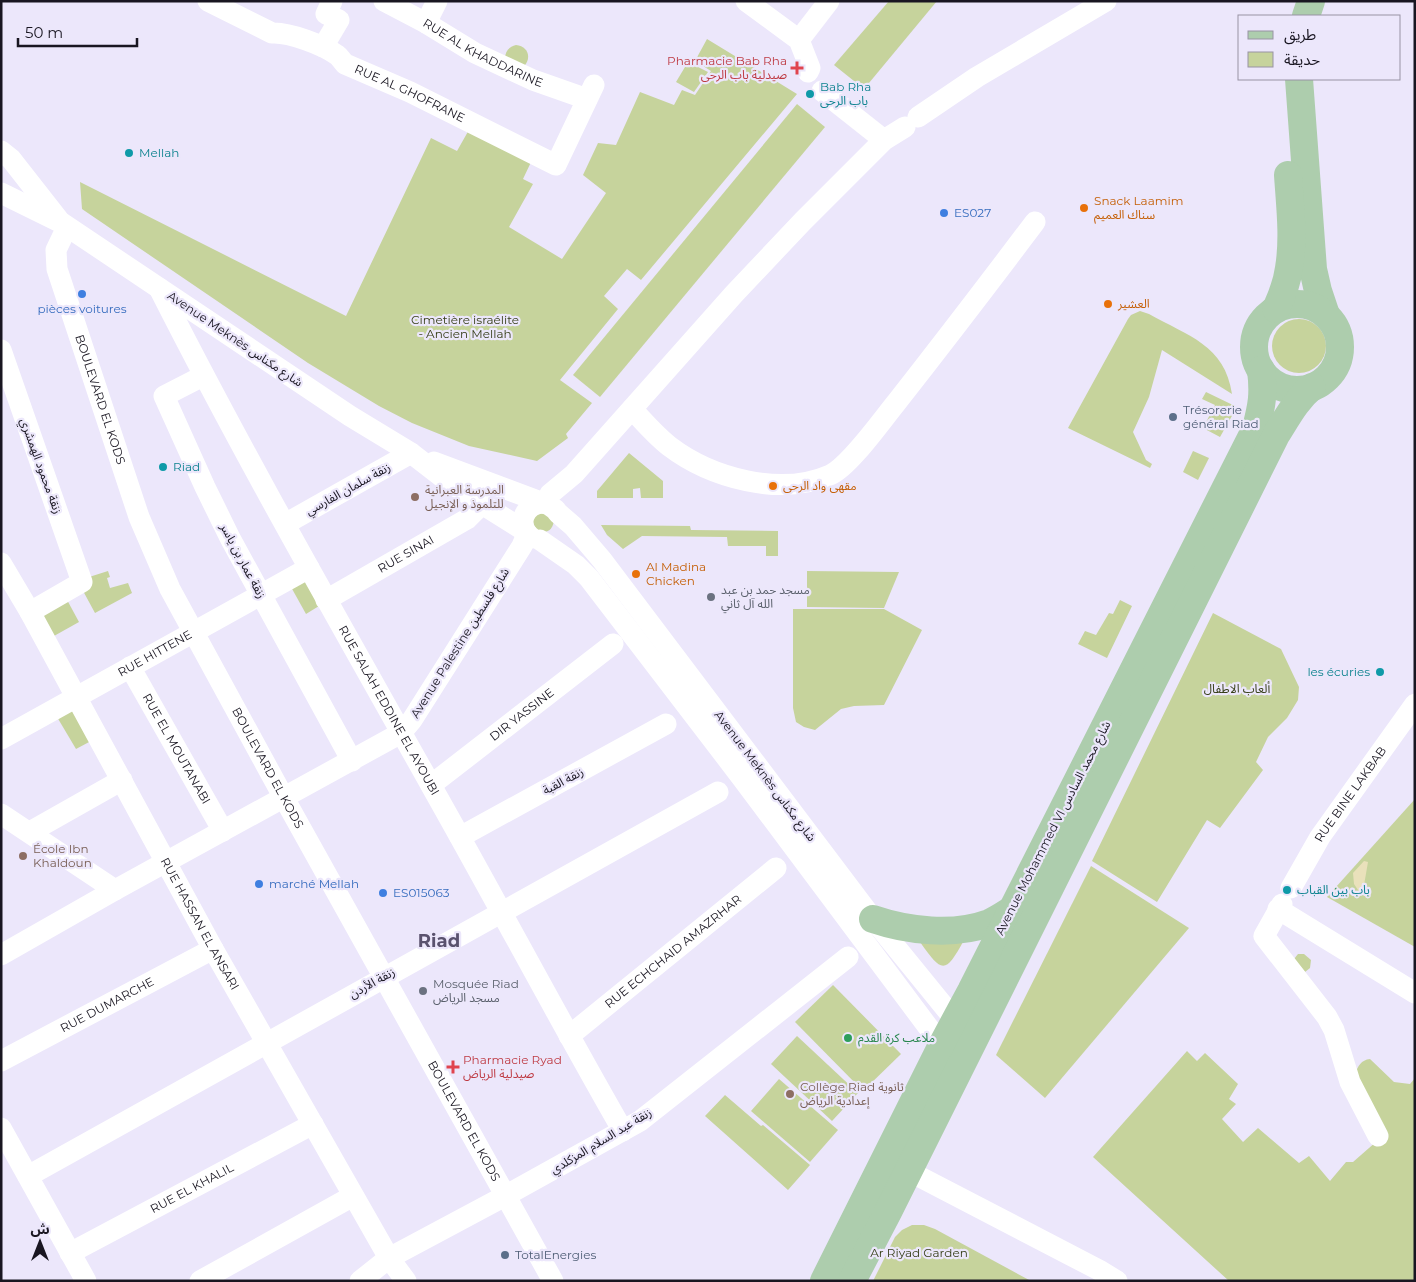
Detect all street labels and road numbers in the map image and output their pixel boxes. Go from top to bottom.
street label: RUE AL KHADDARINE [420,15,545,90]
street label: RUE AL GHOFRANE [352,61,467,125]
street label: Avenue Meknès شارع مكناس [164,288,306,391]
street label: BOULEVARD EL KODS [72,333,129,466]
street label: زنقة محمود الهمشري [15,416,66,517]
street label: زنقة سلمان الفارسي [303,459,394,521]
street label: زنقة عمار بن ياسر [217,520,269,601]
street label: RUE SINAI [375,532,436,576]
street label: Avenue Palestine شارع فلسطين [407,565,514,722]
street label: RUE SALAH EDDINE EL AYOUBI [336,623,443,798]
street label: RUE HITTENE [115,627,194,680]
street label: DIR YASSINE [486,685,557,744]
street label: RUE EL MOUTANABI [140,691,214,806]
street label: BOULEVARD EL KODS [229,705,307,831]
street label: Avenue Meknès شارع مكناس [710,707,819,845]
street label: Avenue Mohammed VI شارع محمد السادس [992,718,1115,938]
street label: RUE BINE LAKBAB [1311,743,1389,844]
street label: زنقة القبة [540,764,586,798]
street label: RUE HASSAN EL ANSARI [158,855,243,993]
street label: RUE ECHCHAID AMAZRHAR [601,891,744,1011]
street label: زنقة الأردن [346,964,397,1001]
street label: RUE DUMARCHE [57,974,156,1035]
street label: BOULEVARD EL KODS [425,1058,504,1184]
street label: زنقة عبد السلام المزكلدي [547,1104,656,1179]
street label: RUE EL KHALIL [147,1160,236,1216]

